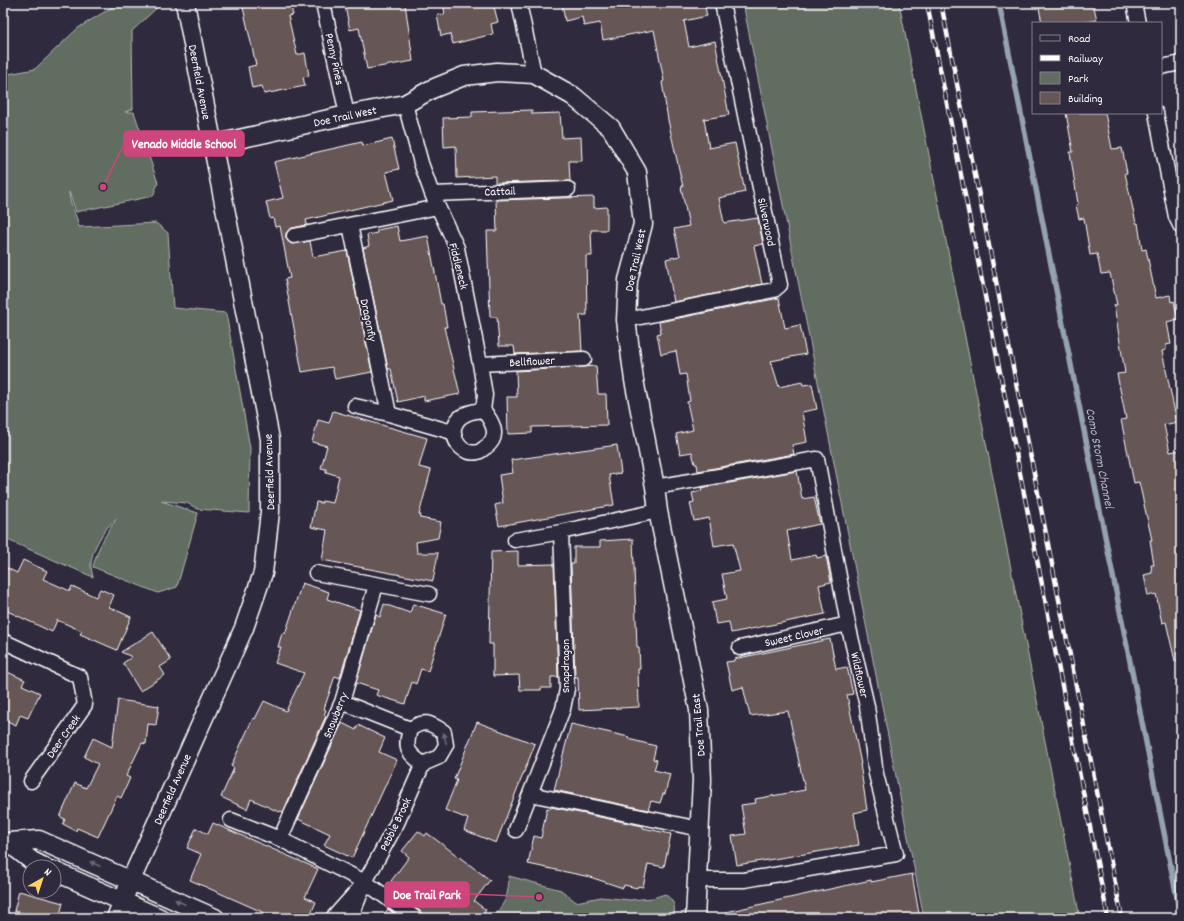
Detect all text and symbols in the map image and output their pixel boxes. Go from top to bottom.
legend [1032,22,1162,114]
text: Road [1068,31,1090,48]
street label: Penny Pines [320,32,347,87]
street label: Deerfield Avenue [183,43,214,121]
text: Railway [1068,51,1104,68]
text: Park [1068,71,1089,88]
text: Building [1068,91,1103,108]
street label: Doe Trail West [312,102,379,132]
callout: Venado Middle School [124,131,244,156]
text: Venado Middle School [132,136,237,155]
street label: Cattail [484,183,516,202]
street label: Silverwood [752,197,779,248]
street label: Doe Trail West [622,227,652,293]
street label: Fiddleneck [444,241,472,292]
street label: Dragonfly [355,297,381,344]
street label: Bellflower [509,353,556,372]
water label: Como Storm Channel [1079,406,1118,511]
street label: Deerfield Avenue [261,434,280,510]
street label: Sweet Clover [763,622,826,652]
street label: Snapdragon [558,639,575,693]
street label: Wildflower [845,651,872,700]
street label: Snowberry [319,689,354,741]
street label: Doe Trail East [688,692,711,757]
street label: Deer Creek [43,712,86,762]
one-way arrow [441,731,447,744]
street label: Deerfield Avenue [150,751,197,828]
street label: Pebble Brook [376,795,417,854]
north arrow [22,859,62,899]
one-way arrow [89,861,101,867]
text: N [40,865,55,881]
callout: Doe Trail Park [385,882,469,907]
text: Doe Trail Park [393,887,462,906]
one-way arrow [174,899,185,905]

